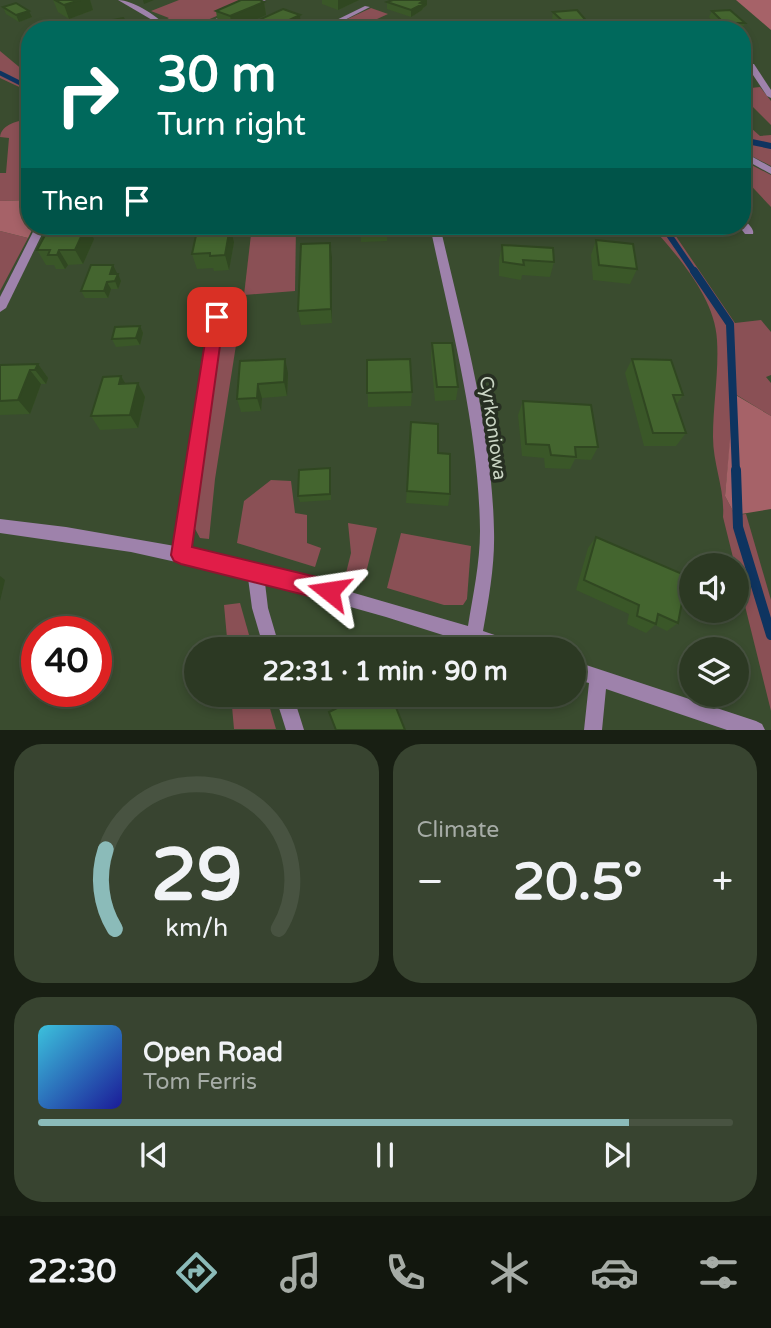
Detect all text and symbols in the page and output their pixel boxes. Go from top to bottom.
text: 30 m [157,46,276,105]
icon: right [42,49,133,140]
text: Turn right [157,106,306,144]
icon: arrive [118,182,156,220]
text: Then [42,186,104,217]
pin [187,287,247,347]
icon: arrive [198,298,236,336]
street label: Cyrkoniowa [475,375,511,481]
map controls [679,553,749,707]
button: sound [679,553,749,623]
position arrow [292,554,366,628]
speed limit sign: 40 [21,616,112,707]
button: layers [679,637,749,707]
text: 22:31 · 1 min · 90 m [262,656,508,687]
text: Climate [417,816,499,844]
text: 29 [151,833,242,921]
text: 20.5° [513,851,643,914]
text: − [417,859,444,905]
text: + [712,859,733,905]
text: km/h [165,913,228,943]
text: Open Road [143,1037,283,1068]
text: Tom Ferris [143,1068,257,1096]
icon: previous [135,1136,173,1174]
icon: pause [366,1136,404,1174]
icon: next [598,1136,636,1174]
icon: directions [172,1248,221,1297]
icon: music [276,1248,325,1297]
icon: phone [381,1248,430,1297]
icon: climate [485,1248,534,1297]
icon: car [590,1248,639,1297]
icon: filters [694,1248,743,1297]
text: 22:30 [28,1253,116,1291]

